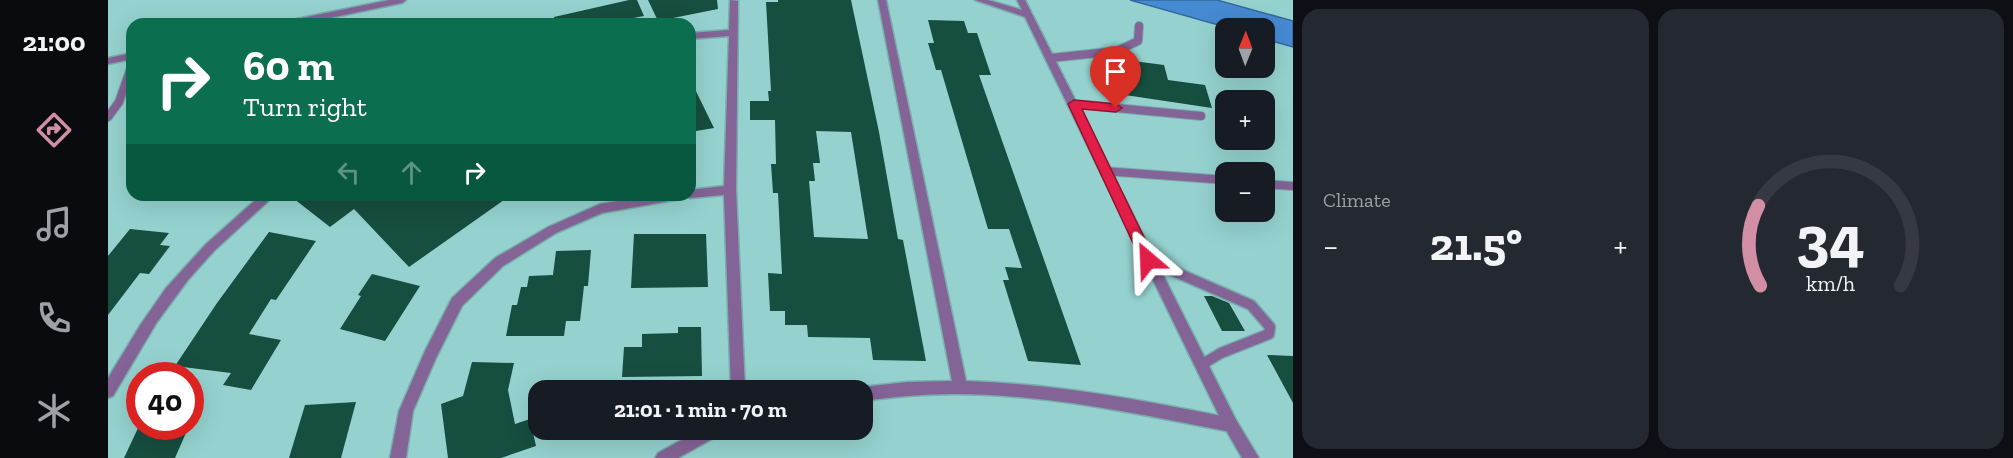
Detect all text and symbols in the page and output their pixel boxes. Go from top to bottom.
north arrow [1215,18,1275,78]
map controls [1215,18,1275,222]
text: 21:00 [22,26,86,58]
text: 60 m [243,40,334,91]
icon: right [144,42,222,120]
pin [1090,46,1141,108]
icon: arrive [1099,55,1132,88]
button: + [1215,90,1275,150]
text: Turn right [243,91,367,123]
icon: directions [33,109,75,151]
icon: left [332,156,365,189]
icon: ahead [395,156,428,189]
icon: right [458,156,491,189]
button: − [1215,162,1275,222]
text: Climate [1323,188,1391,212]
text: 34 [1796,201,1865,276]
icon: music [33,203,75,245]
text: 21.5° [1430,218,1522,272]
text: − [1323,226,1338,265]
text: + [1614,226,1627,265]
position arrow [1116,228,1180,292]
text: km/h [1806,271,1855,296]
icon: phone [33,297,75,339]
speed limit sign: 40 [126,362,204,440]
icon: climate [33,390,75,432]
text: 21:01 · 1 min · 70 m [614,396,787,423]

